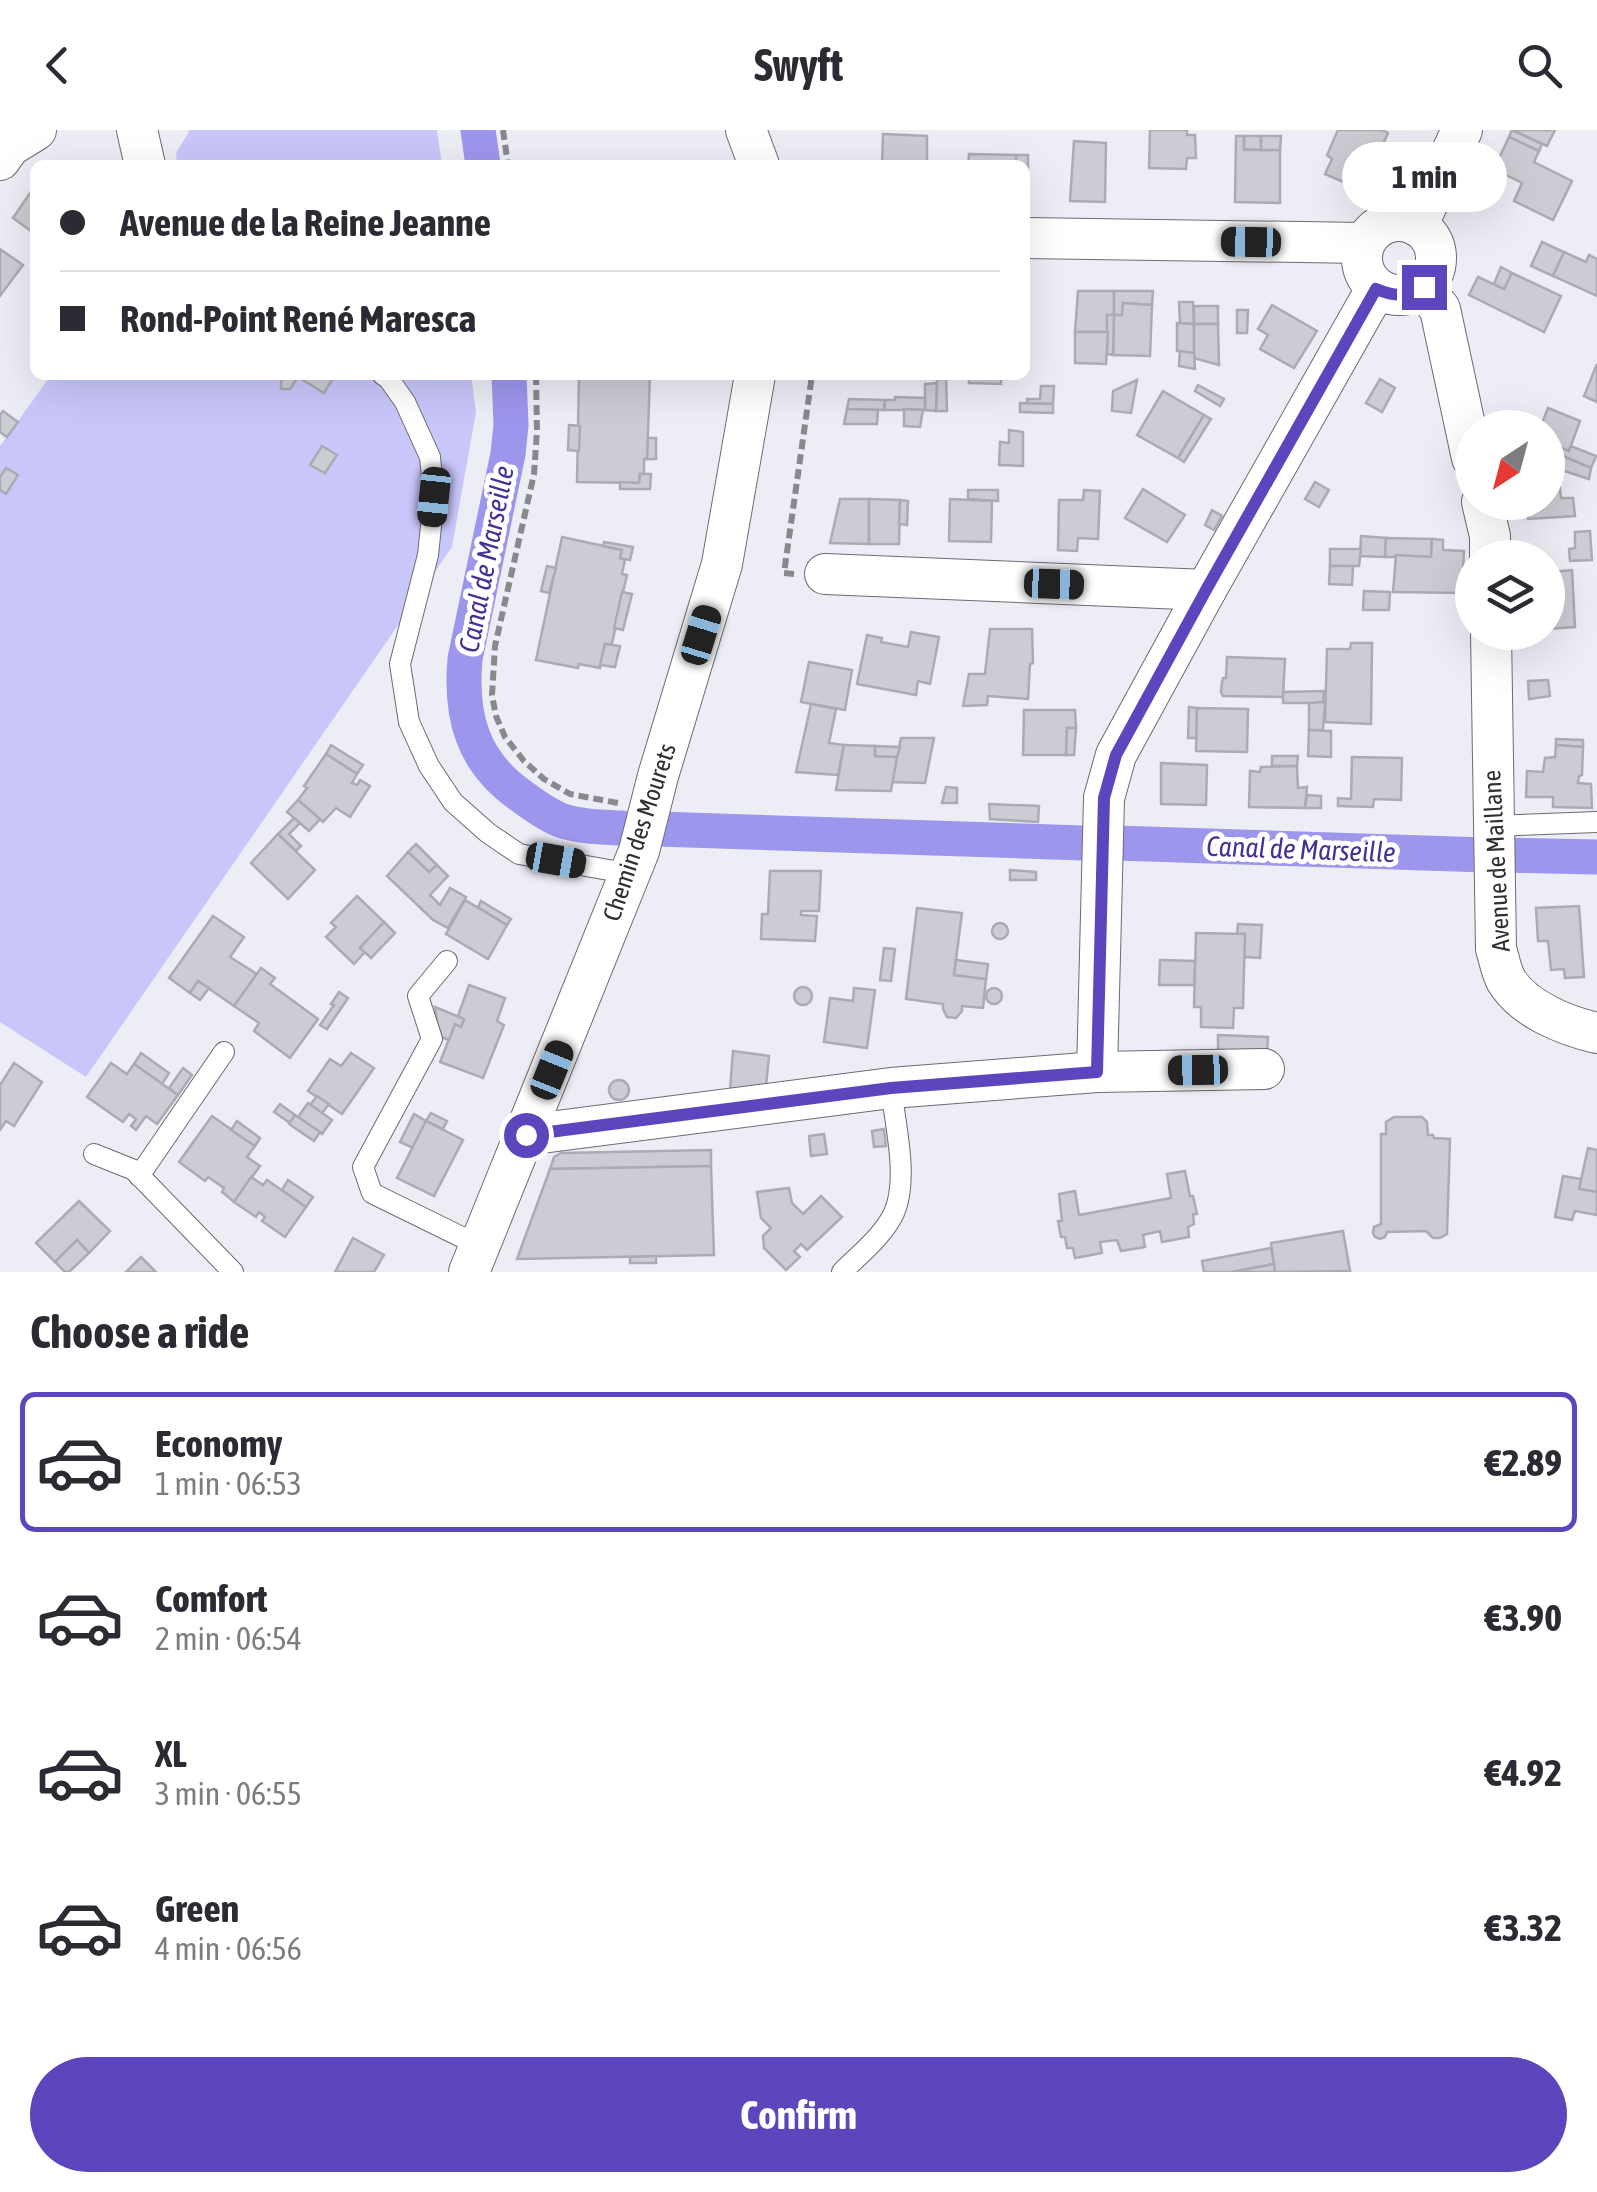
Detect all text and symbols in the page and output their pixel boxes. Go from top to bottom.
icon: back [30,38,85,93]
icon: search [1512,38,1567,93]
text: Swyft [754,39,843,91]
callout: 1 min [1342,142,1506,212]
text: 1 min [1392,158,1457,195]
text: Avenue de la Reine Jeanne [120,201,491,244]
car [1221,226,1281,258]
route end [1402,265,1447,310]
text: Rond-Point René Maresca [120,297,476,340]
north arrow [1455,410,1565,520]
map controls [1455,410,1565,650]
water label: Canal de Marseille [452,463,520,655]
car [416,466,452,528]
button: layers [1455,540,1565,650]
car [1023,568,1085,600]
car [678,602,724,668]
street label: Chemin des Mourets [597,740,681,924]
street label: Avenue de Maillane [1477,770,1515,952]
water label: Canal de Marseille [1206,830,1396,868]
car [524,840,588,880]
car [527,1037,577,1103]
car [1168,1054,1228,1086]
route start [504,1113,549,1158]
text: Choose a ride [30,1306,249,1358]
icon: car [35,1417,125,1507]
text: Economy [155,1422,282,1465]
text: €2.89 [1485,1441,1562,1484]
text: 1 min · 06:53 [155,1465,302,1502]
icon: car [35,1572,125,1662]
text: Comfort [155,1577,267,1620]
text: €3.90 [1485,1596,1562,1639]
text: 2 min · 06:54 [155,1620,302,1657]
icon: car [35,1727,125,1817]
text: XL [155,1732,187,1775]
text: €4.92 [1485,1751,1562,1794]
text: 3 min · 06:55 [155,1775,302,1812]
icon: car [35,1882,125,1972]
text: Green [155,1887,239,1930]
text: €3.32 [1485,1906,1562,1949]
text: 4 min · 06:56 [155,1930,302,1967]
button: Confirm [30,2057,1567,2172]

